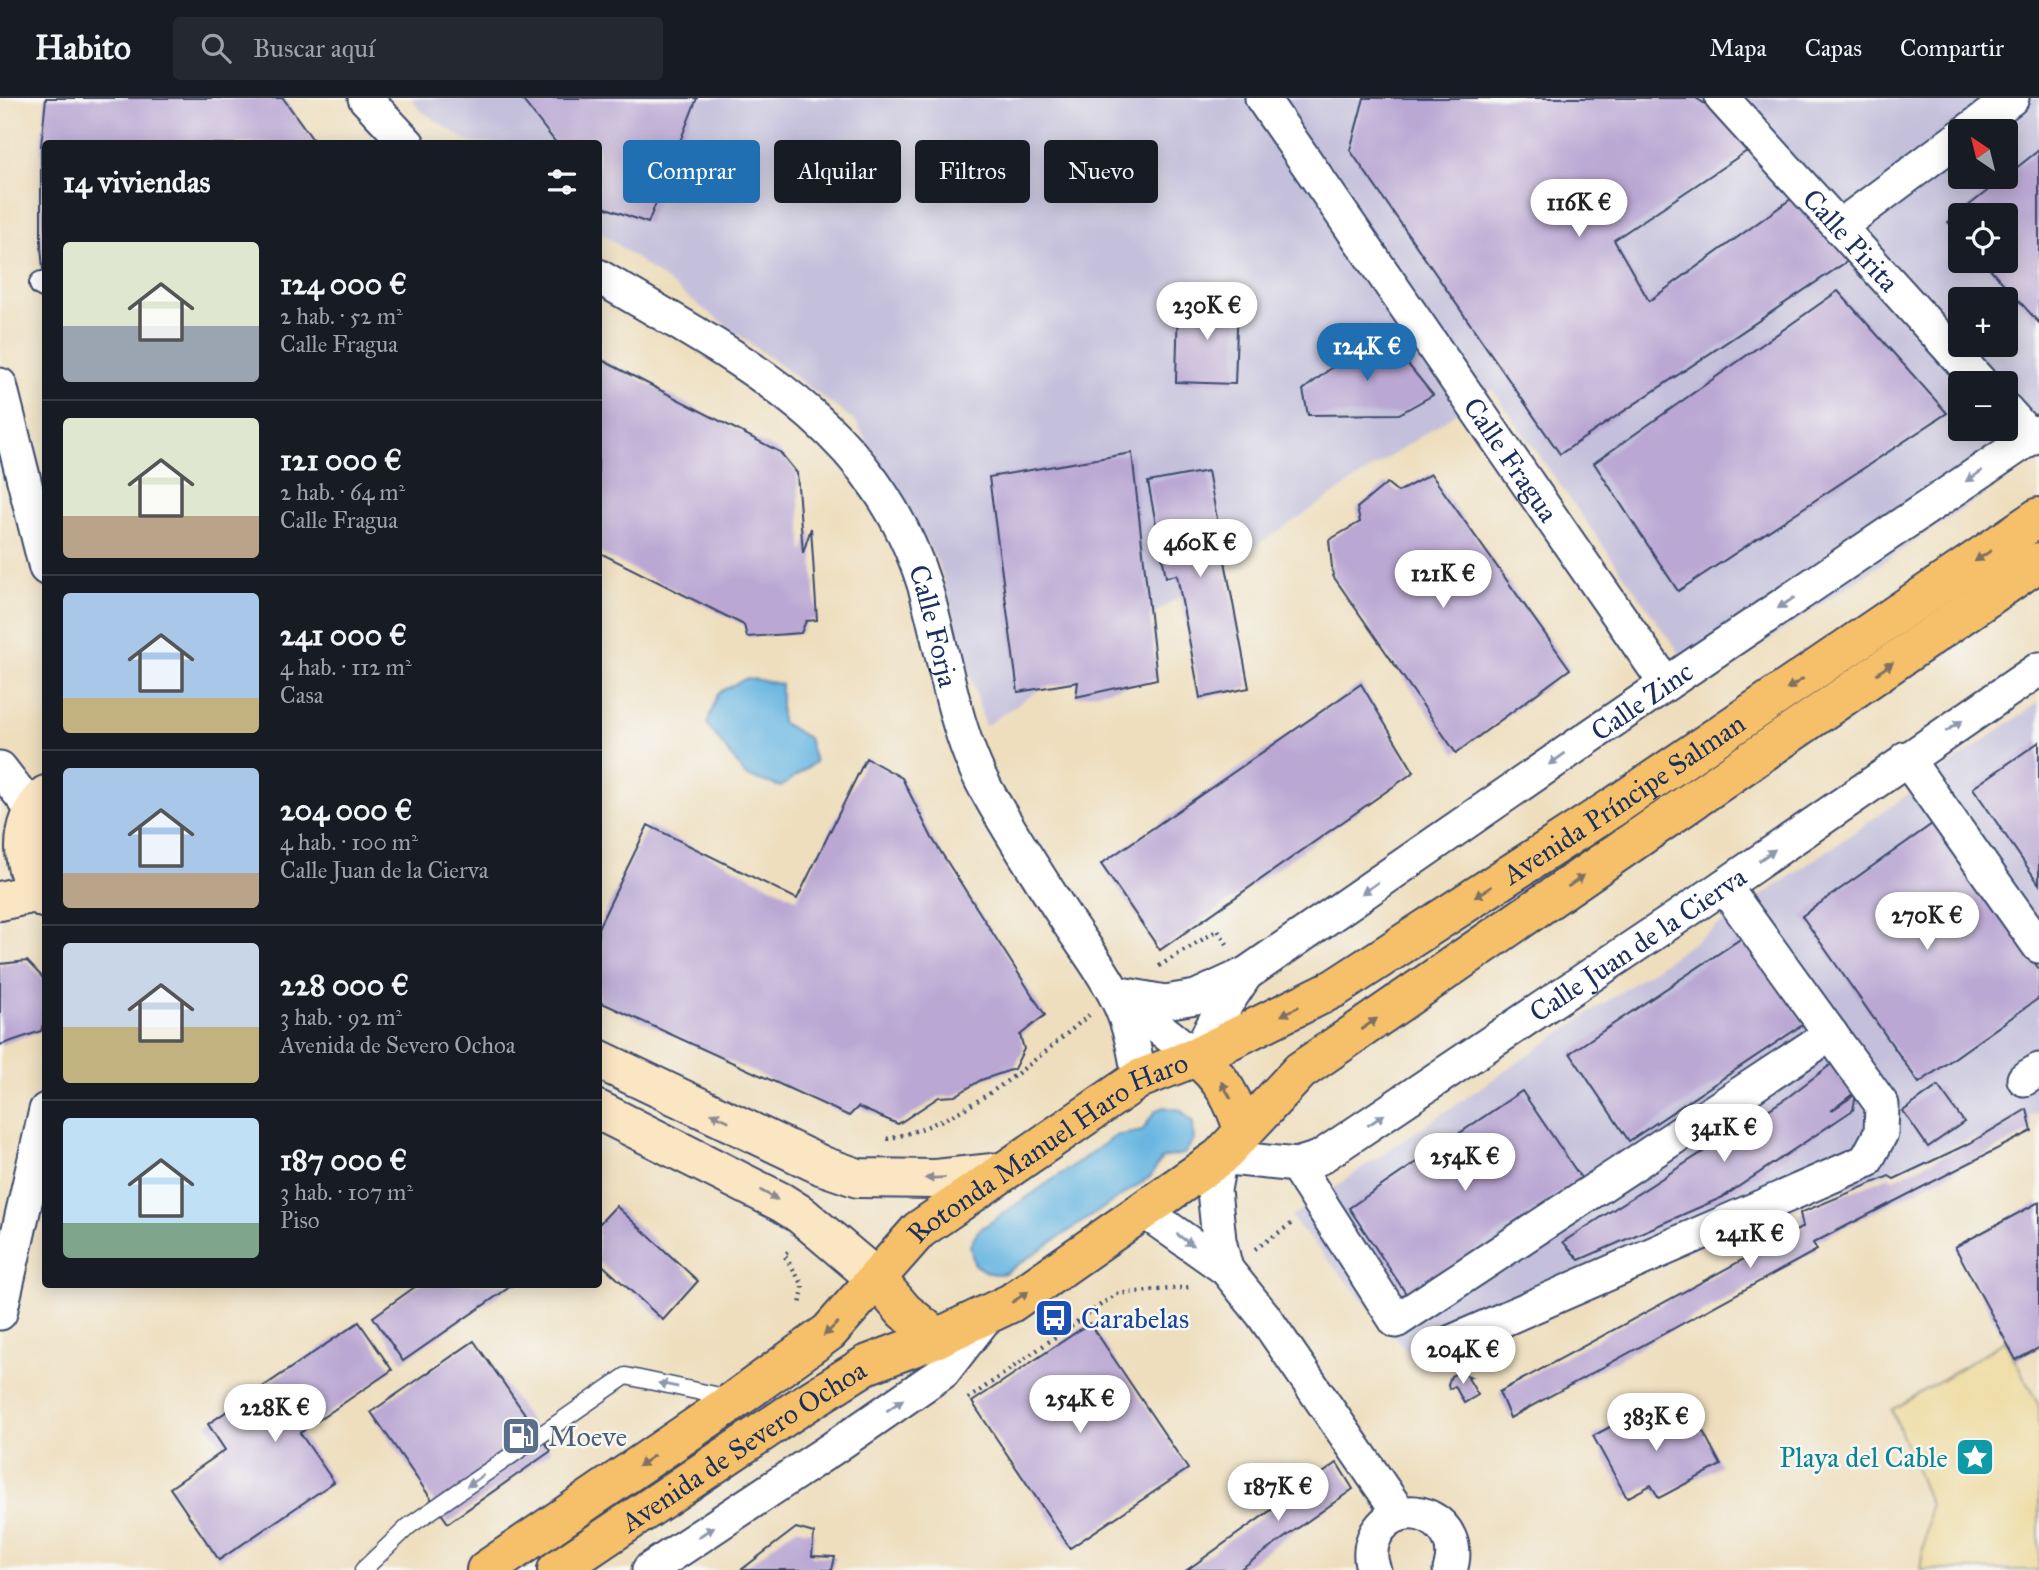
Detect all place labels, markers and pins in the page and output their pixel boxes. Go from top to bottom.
pin: 116K € [1522,180,1636,239]
pin: 230K € [1150,282,1264,342]
pin: 124K € [1310,324,1424,383]
pin: 460K € [1143,519,1257,579]
pin: 121K € [1386,550,1500,610]
pin: 270K € [1870,892,1984,952]
pin: 341K € [1667,1104,1781,1164]
pin: 254K € [1408,1134,1522,1193]
pin: 241K € [1693,1210,1807,1270]
bus stop icon: Carabelas [1033,1297,1075,1339]
place label: Carabelas [1081,1301,1189,1336]
pin: 204K € [1406,1326,1520,1386]
pin: 254K € [1023,1376,1137,1435]
pin: 228K € [218,1384,332,1444]
pin: 383K € [1599,1394,1713,1453]
fuel station icon: Moeve [500,1415,542,1457]
place label: Moeve [548,1419,627,1454]
place icon: Playa del Cable [1954,1436,1996,1478]
place label: Playa del Cable [1779,1440,1948,1475]
pin: 187K € [1221,1464,1335,1523]

